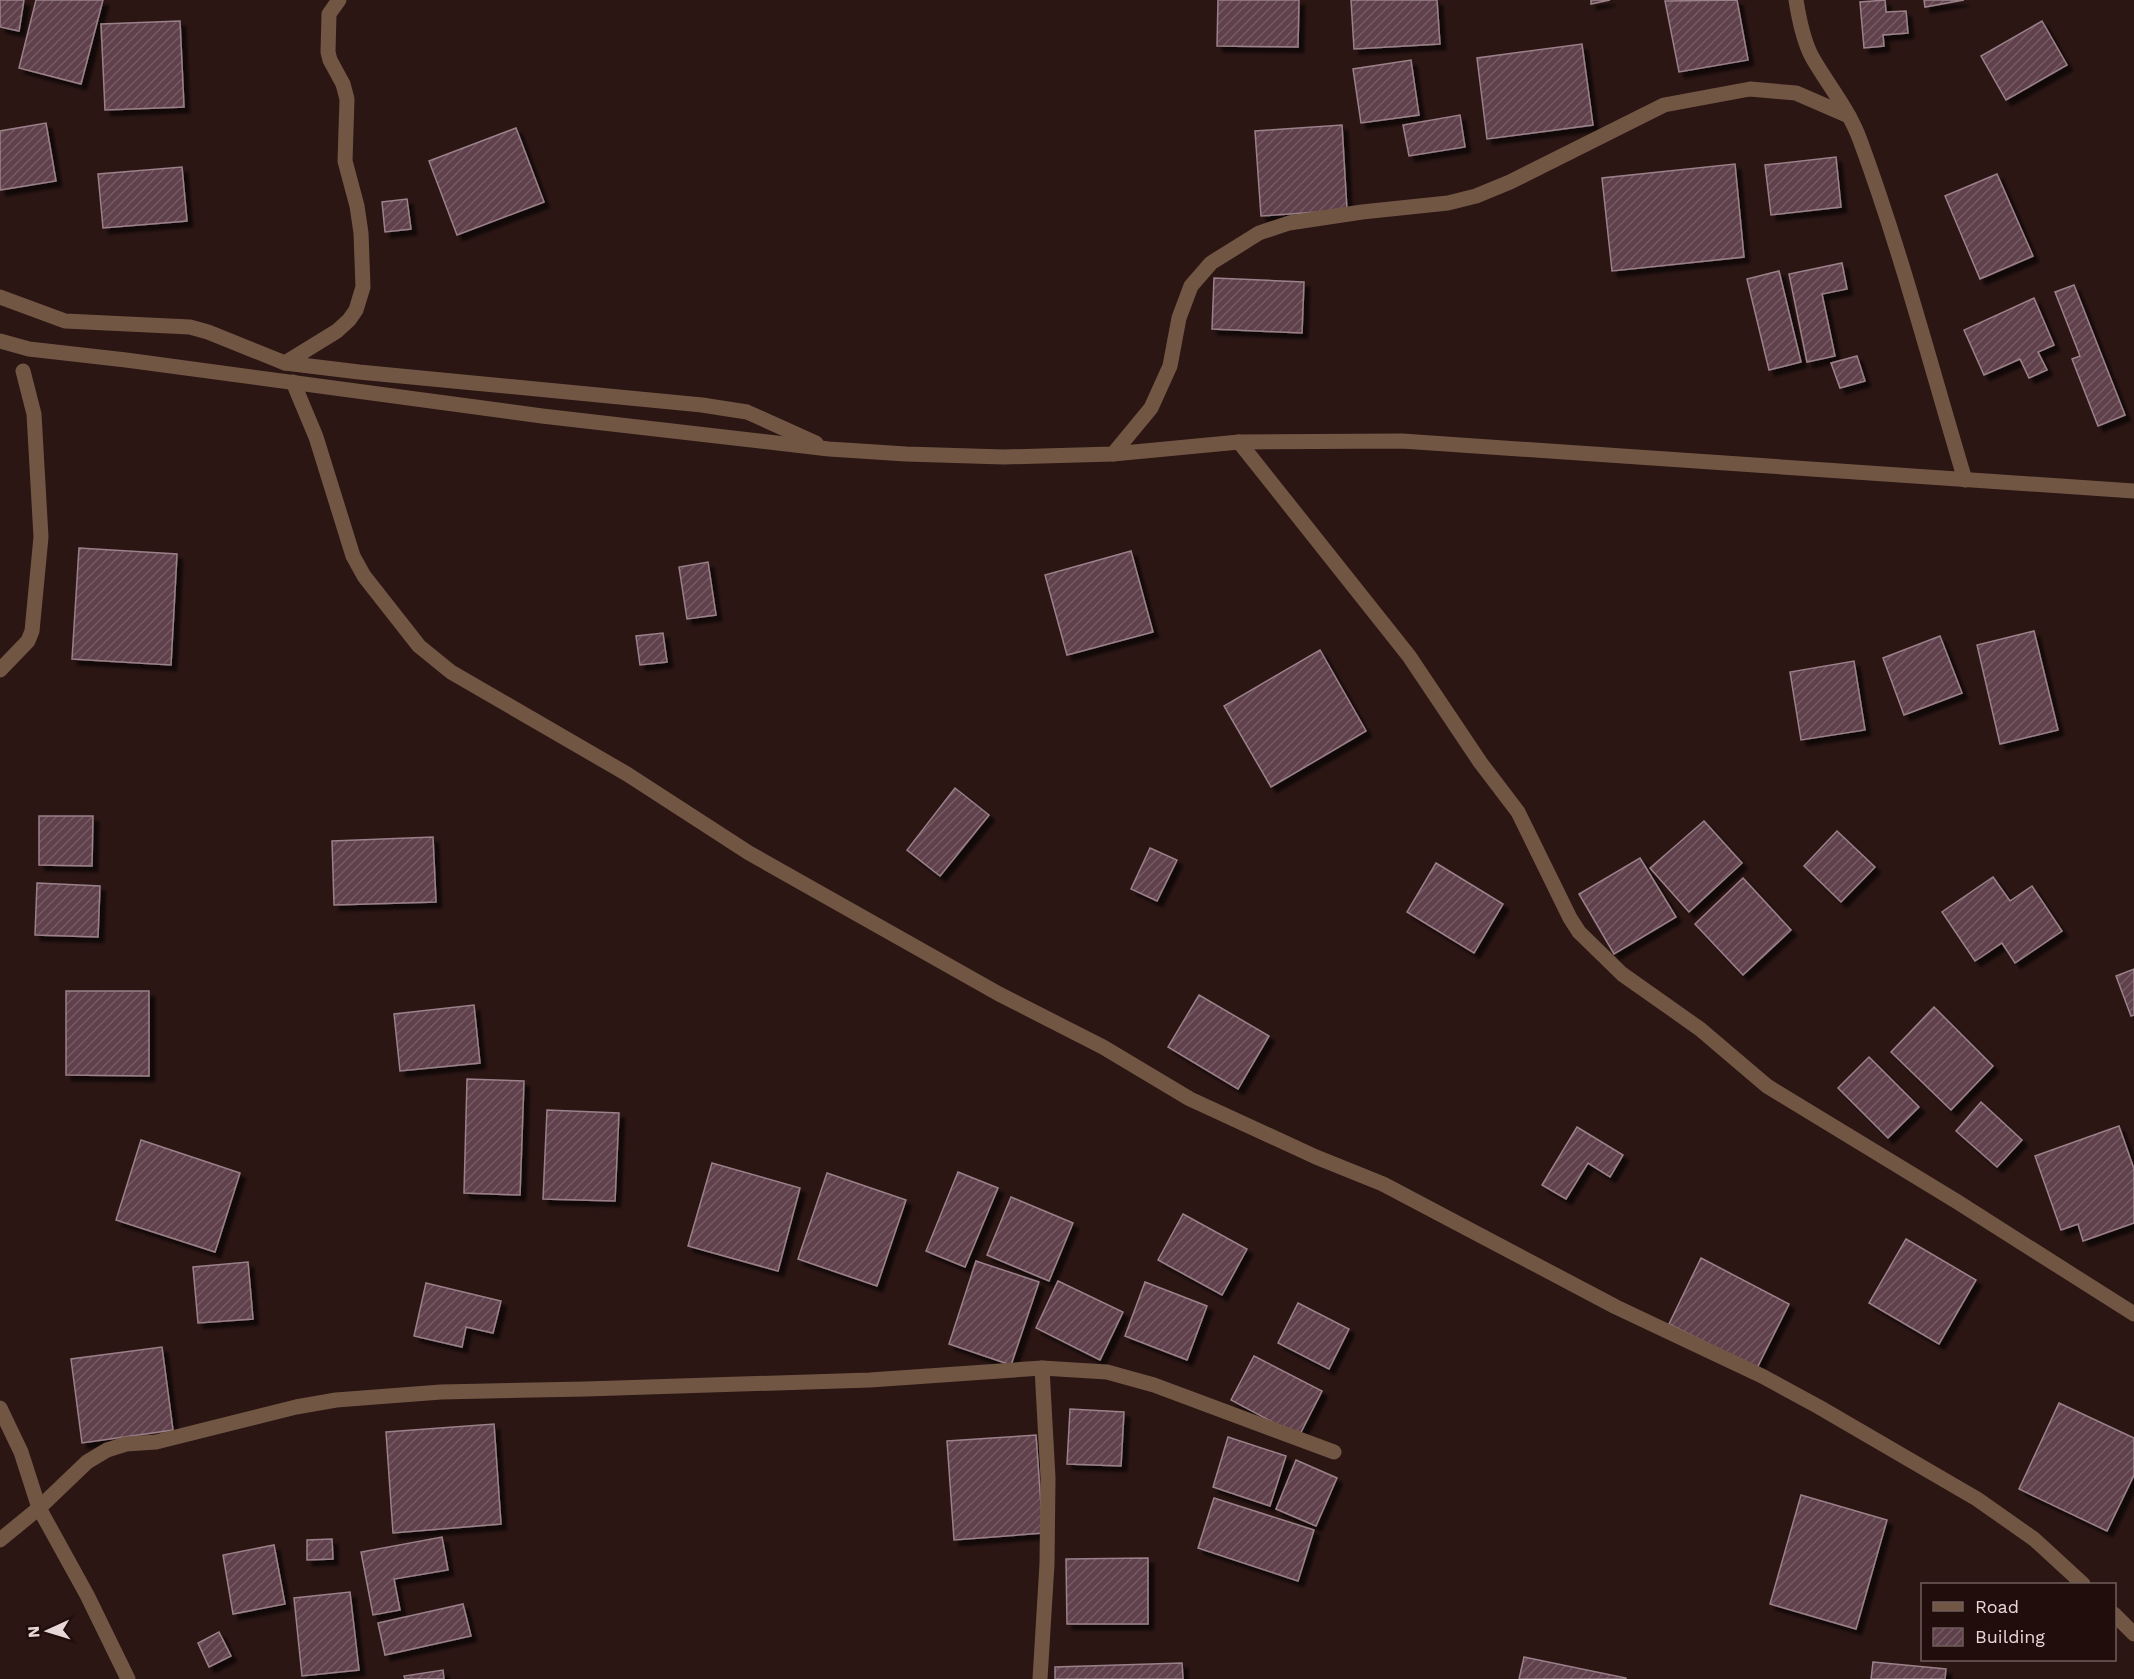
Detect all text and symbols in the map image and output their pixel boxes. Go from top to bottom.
legend [1921,1583,2116,1661]
text: Road [1975,1596,2019,1617]
north arrow [18,1601,78,1661]
text: N [24,1625,43,1639]
text: Building [1975,1626,2045,1647]

